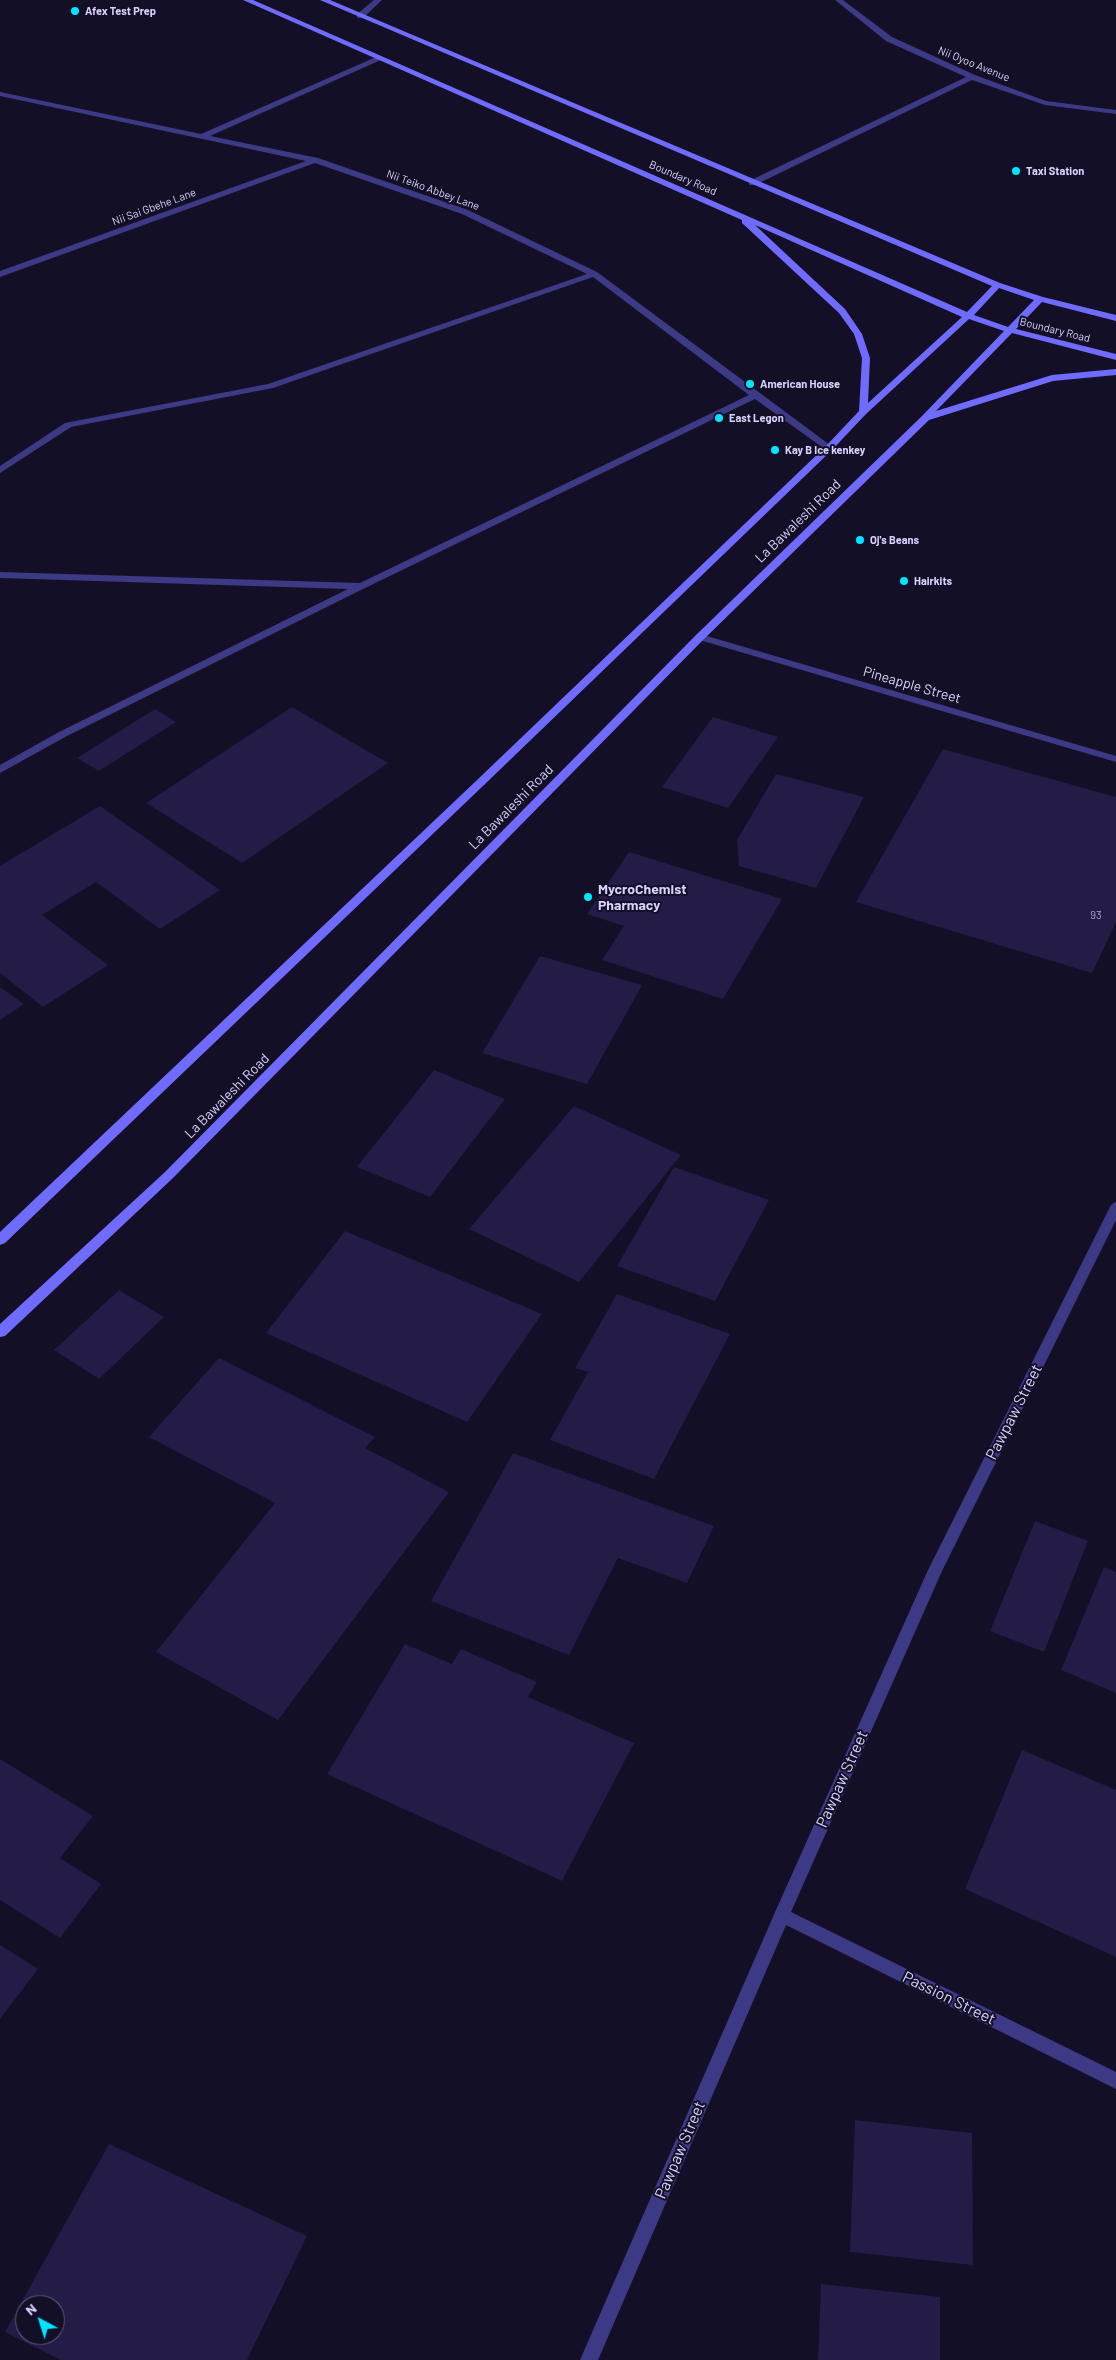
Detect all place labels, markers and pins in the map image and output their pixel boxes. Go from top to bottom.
place label: Afex Test Prep [85,4,156,18]
marker: Afex Test Prep [69,5,81,17]
place label: Taxi Station [1026,164,1084,178]
marker: Taxi Station [1010,165,1022,177]
place label: American House [760,377,840,391]
marker: American House [744,378,756,390]
place label: East Legon [729,411,784,425]
marker: East Legon [713,412,725,424]
place label: Kay B Ice kenkey [785,443,865,457]
marker: Kay B Ice kenkey [769,444,781,456]
place label: Oj's Beans [870,533,919,547]
marker: Oj's Beans [854,534,866,546]
place label: Hairkits [914,574,952,588]
marker: Hairkits [898,575,910,587]
place label: MycroChemist Pharmacy [598,881,686,914]
marker: MycroChemist Pharmacy [582,891,594,903]

